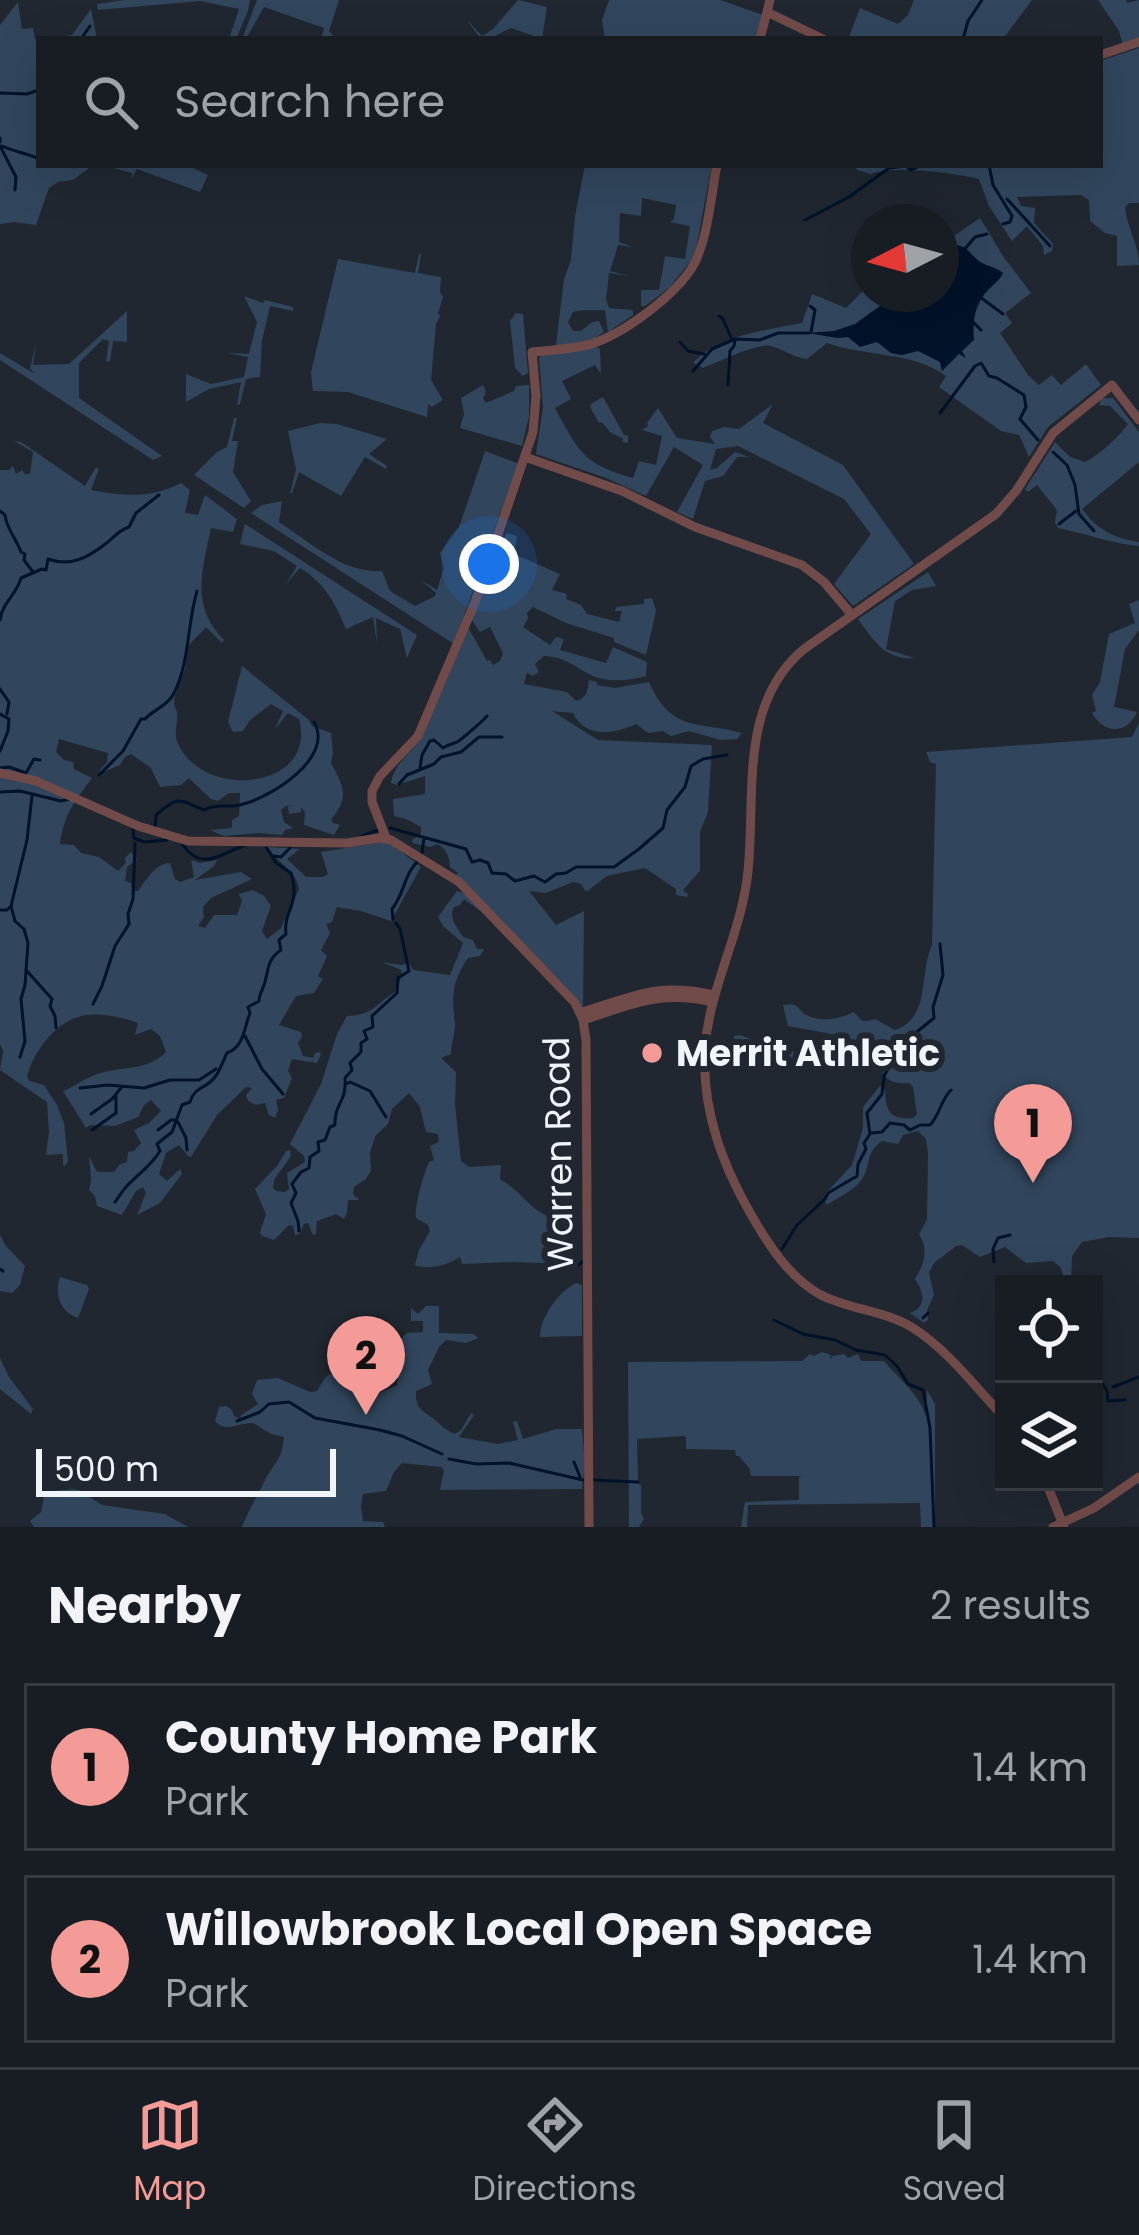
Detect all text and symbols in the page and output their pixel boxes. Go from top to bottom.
search box [36,36,1103,168]
icon: search [78,69,144,135]
text: Search here [174,70,445,133]
north arrow [851,204,959,312]
your location [459,534,519,594]
place label: Merrit Athletic [676,1028,940,1079]
street label: Warren Road [531,1036,586,1272]
marker: Merrit Athletic [639,1040,665,1066]
pin: 1 [994,1084,1072,1183]
map controls [995,1275,1103,1491]
button: locate [995,1275,1103,1383]
pin: 2 [327,1316,405,1415]
button: layers [995,1383,1103,1491]
scale bar [36,1443,336,1496]
text: 500 m [54,1446,159,1493]
text: Nearby [48,1569,241,1641]
text: 2 results [930,1578,1091,1633]
text: County Home Park [165,1706,597,1769]
text: 1 [83,1740,97,1795]
text: 1.4 km [972,1740,1088,1795]
text: Park [165,1774,249,1829]
text: Willowbrook Local Open Space [165,1898,872,1961]
text: 2 [79,1932,101,1987]
text: 1.4 km [972,1932,1088,1987]
text: Park [165,1966,249,2021]
tab: Map [133,2092,206,2214]
tab: Directions [473,2092,636,2214]
tab: Saved [903,2092,1006,2214]

